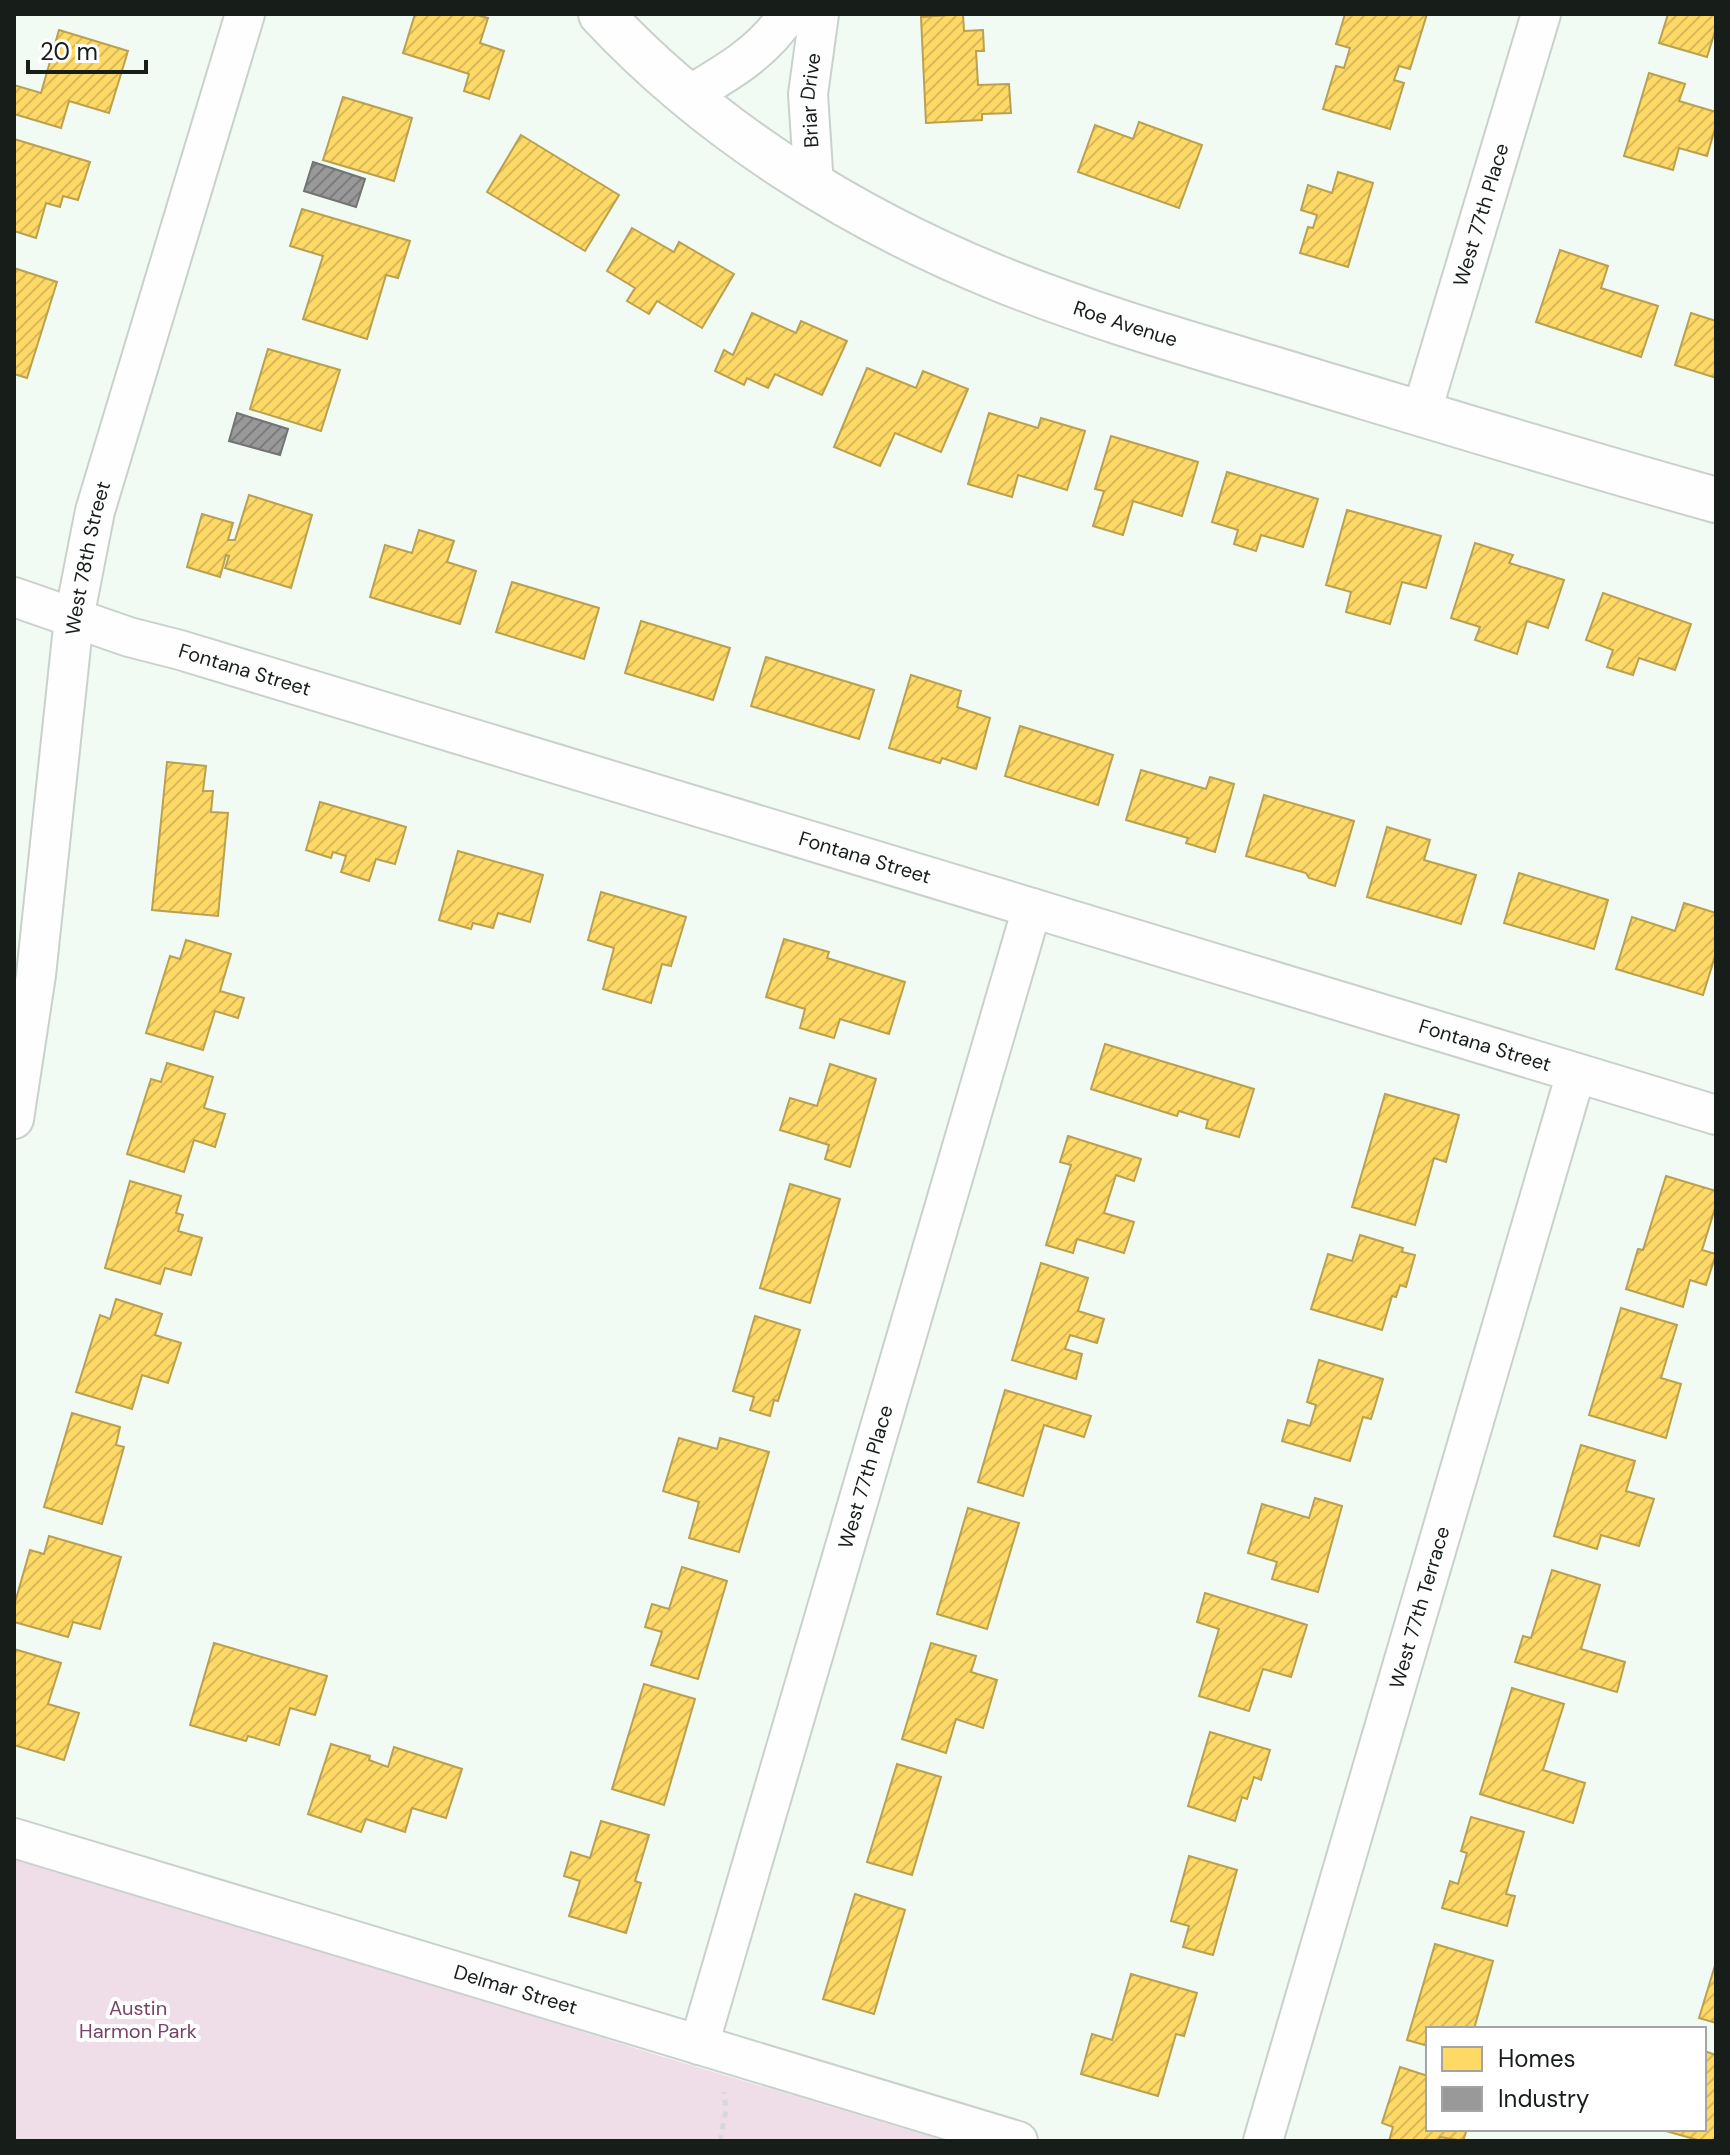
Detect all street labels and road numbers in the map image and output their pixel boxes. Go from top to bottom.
street label: Briar Drive [794,51,827,149]
street label: West 77th Place [1447,140,1515,290]
street label: Roe Avenue [1070,295,1181,353]
street label: West 78th Street [59,478,116,636]
street label: Fontana Street [175,637,314,702]
street label: Fontana Street [796,825,934,890]
street label: Fontana Street [1416,1013,1555,1077]
street label: West 77th Place [832,1402,899,1552]
street label: West 77th Terrace [1383,1523,1455,1692]
street label: Delmar Street [451,1958,581,2020]

